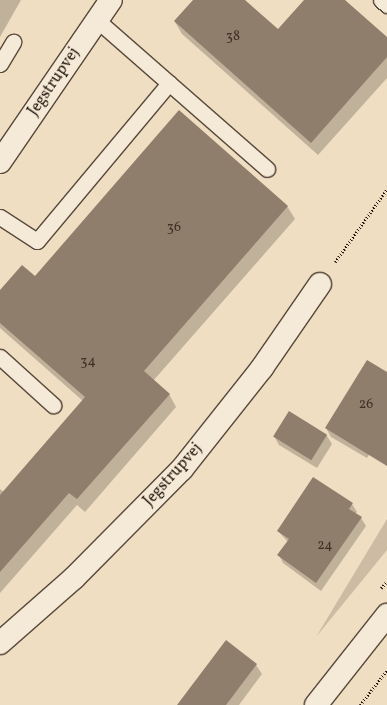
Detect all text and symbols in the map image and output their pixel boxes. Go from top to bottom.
house number: 38 [226,29,240,45]
street label: Jegstrupvej [24,44,84,120]
house number: 36 [167,220,181,236]
house number: 34 [80,354,96,370]
house number: 26 [359,397,373,413]
street label: Jegstrupvej [140,439,206,511]
house number: 24 [317,538,333,554]

